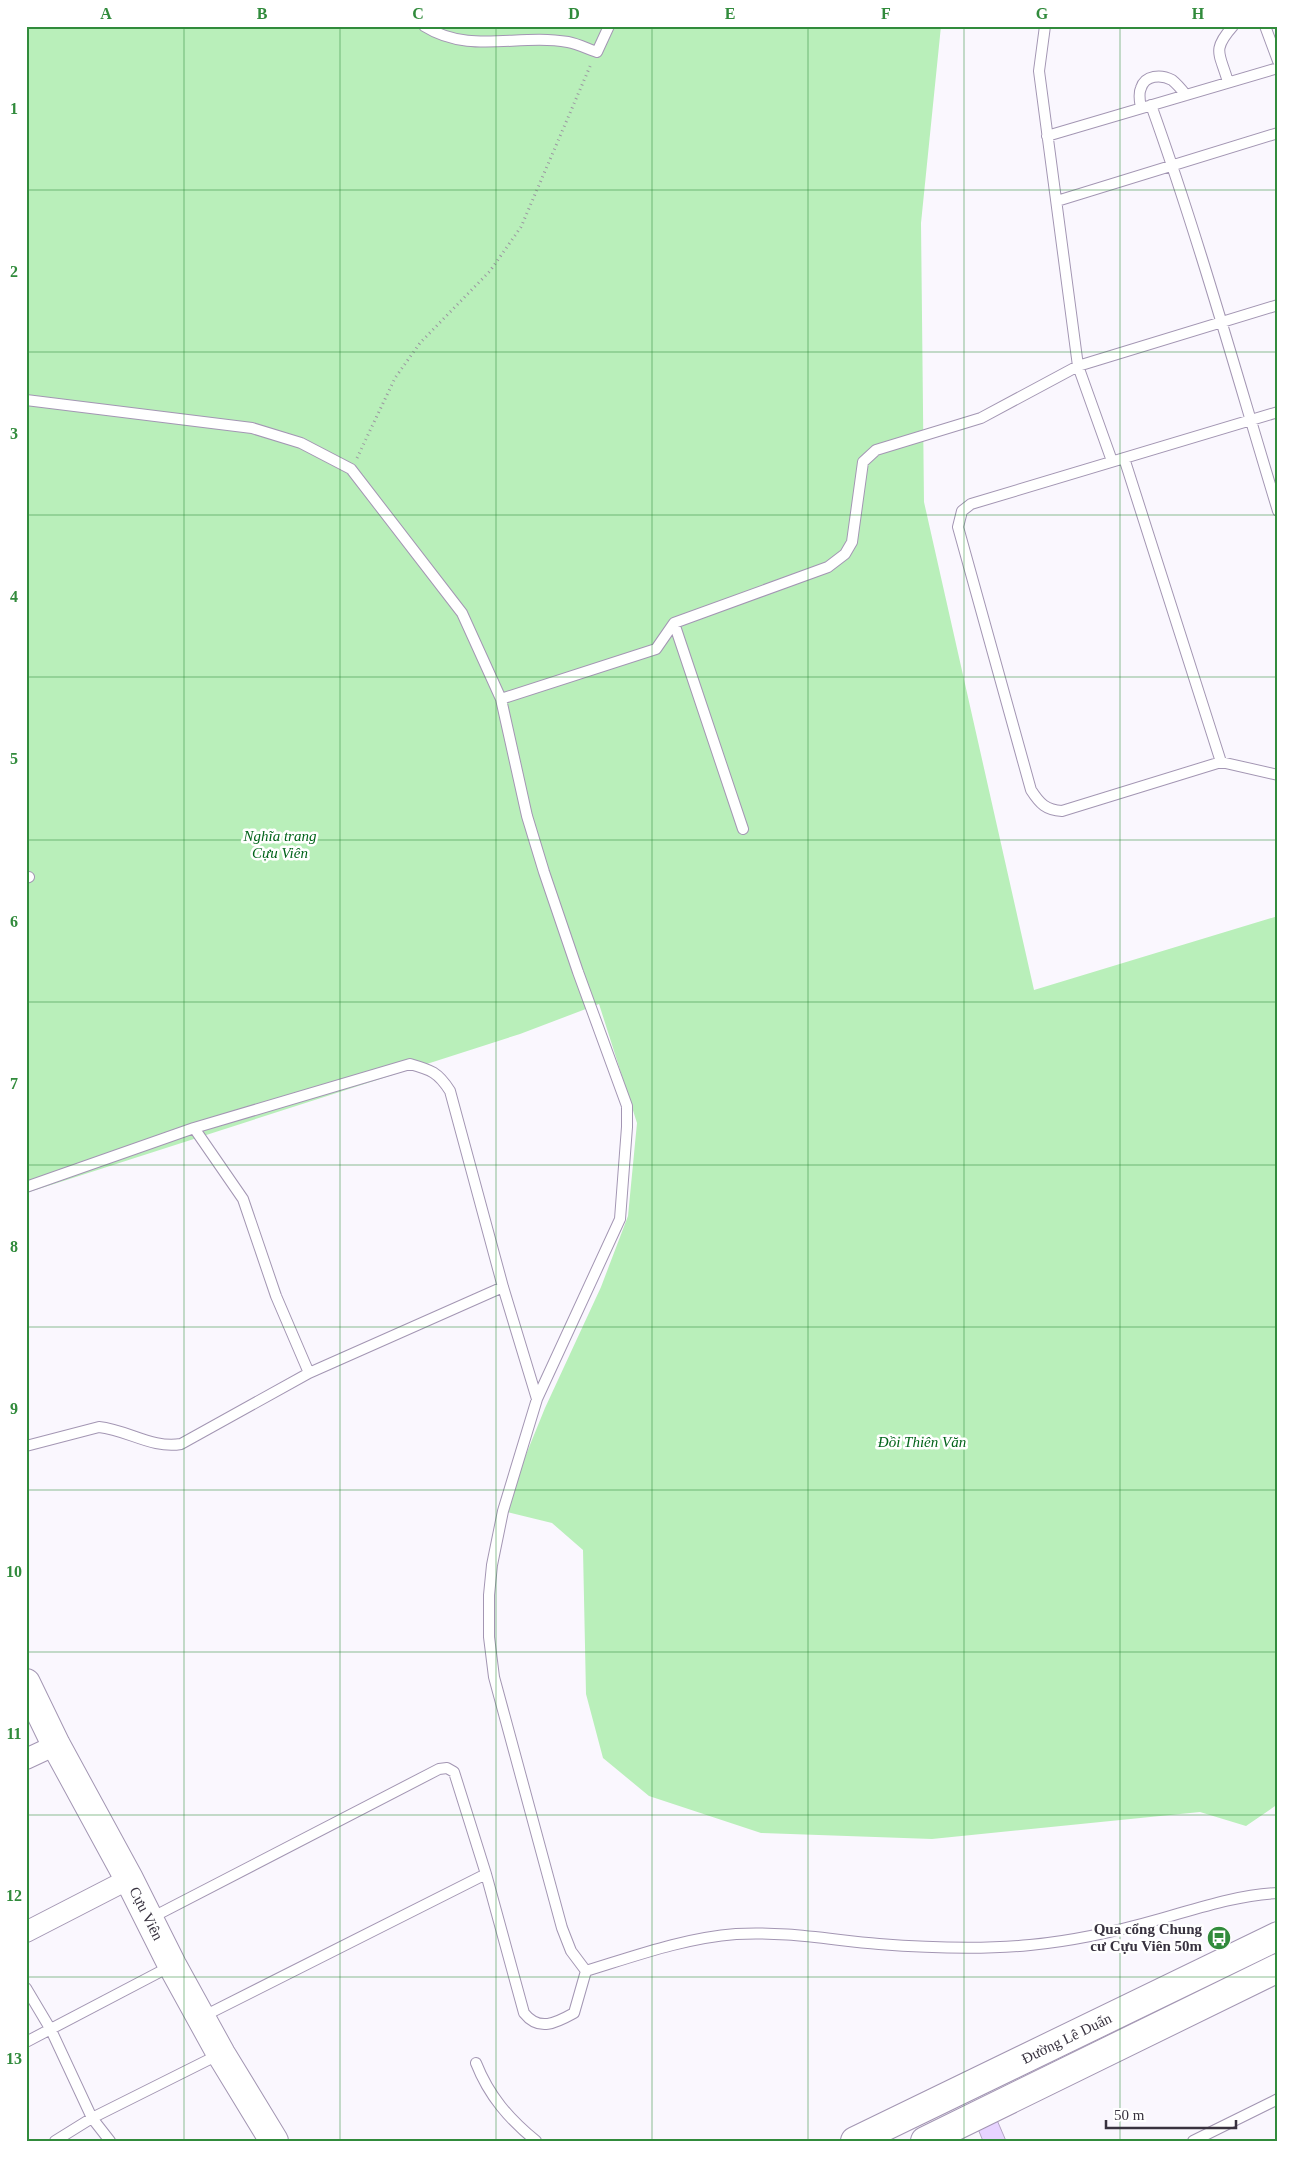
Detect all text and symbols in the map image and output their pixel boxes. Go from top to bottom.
text: A [100,5,112,22]
text: B [257,5,268,22]
text: C [412,5,424,22]
text: D [568,5,580,22]
text: E [725,5,735,22]
text: F [881,5,891,22]
text: G [1036,5,1049,22]
text: H [1192,5,1205,22]
text: 1 [10,100,18,117]
text: 2 [10,263,18,280]
text: 3 [10,425,18,442]
text: 4 [10,588,18,605]
text: 5 [10,750,18,767]
park label: Nghĩa trang Cựu Viên [243,828,317,861]
text: 6 [10,913,18,930]
text: 7 [10,1075,18,1092]
text: 8 [10,1238,18,1255]
text: 9 [10,1400,18,1417]
park label: Đồi Thiên Văn [877,1434,966,1450]
text: 10 [6,1563,22,1580]
text: 11 [6,1725,22,1742]
street label: Cựu Viên [126,1884,166,1943]
text: 12 [6,1887,22,1904]
place label: Qua cổng Chung cư Cựu Viên 50m [1090,1921,1202,1954]
bus stop icon: Qua cổng Chung cư Cựu Viên 50m [1206,1925,1232,1951]
street label: Đường Lê Duẩn [1019,2010,1114,2067]
text: 13 [6,2050,22,2067]
scale bar [1106,2097,1236,2129]
text: 50 m [1114,2107,1145,2123]

